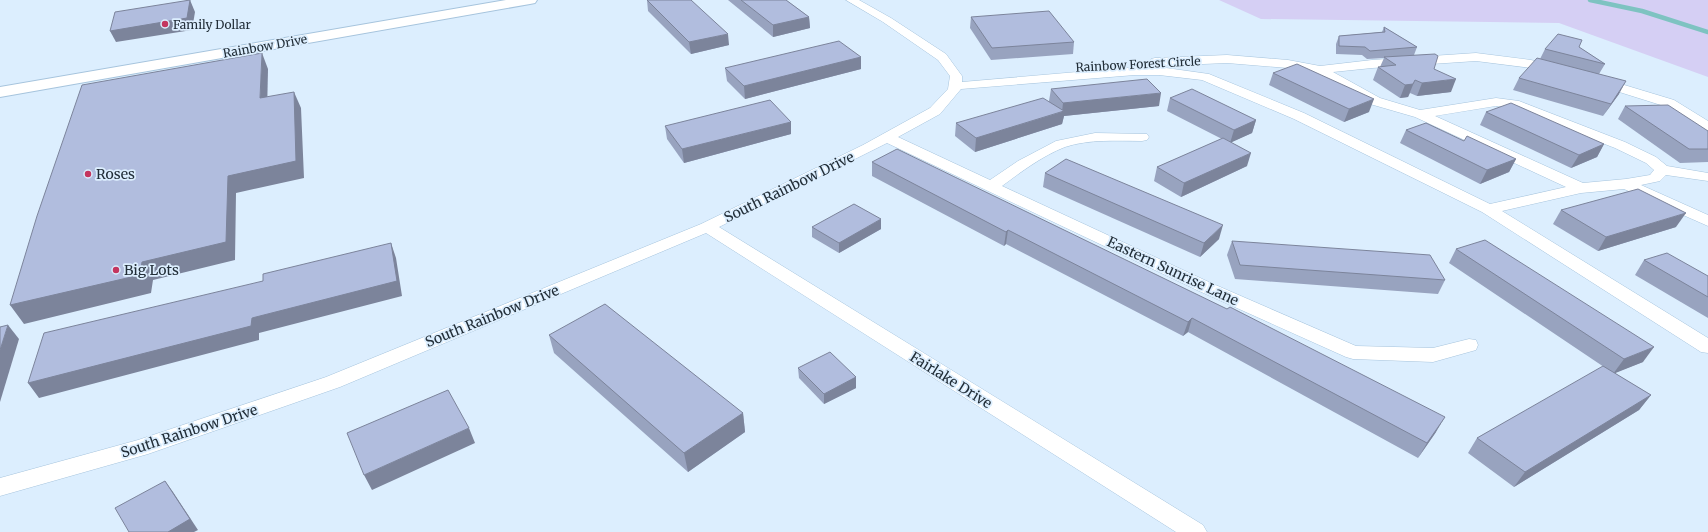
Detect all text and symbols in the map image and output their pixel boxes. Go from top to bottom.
place label: Family Dollar [173,17,251,32]
marker: Family Dollar [160,19,170,29]
street label: Rainbow Drive [222,31,308,61]
street label: Rainbow Forest Circle [1075,53,1201,75]
street label: South Rainbow Drive [721,148,857,226]
place label: Roses [96,165,135,183]
marker: Roses [83,169,93,179]
street label: Eastern Sunrise Lane [1104,233,1242,309]
place label: Big Lots [124,261,179,279]
marker: Big Lots [111,265,121,275]
street label: South Rainbow Drive [423,281,561,351]
street label: Fairlake Drive [907,348,995,412]
street label: South Rainbow Drive [118,400,260,462]

